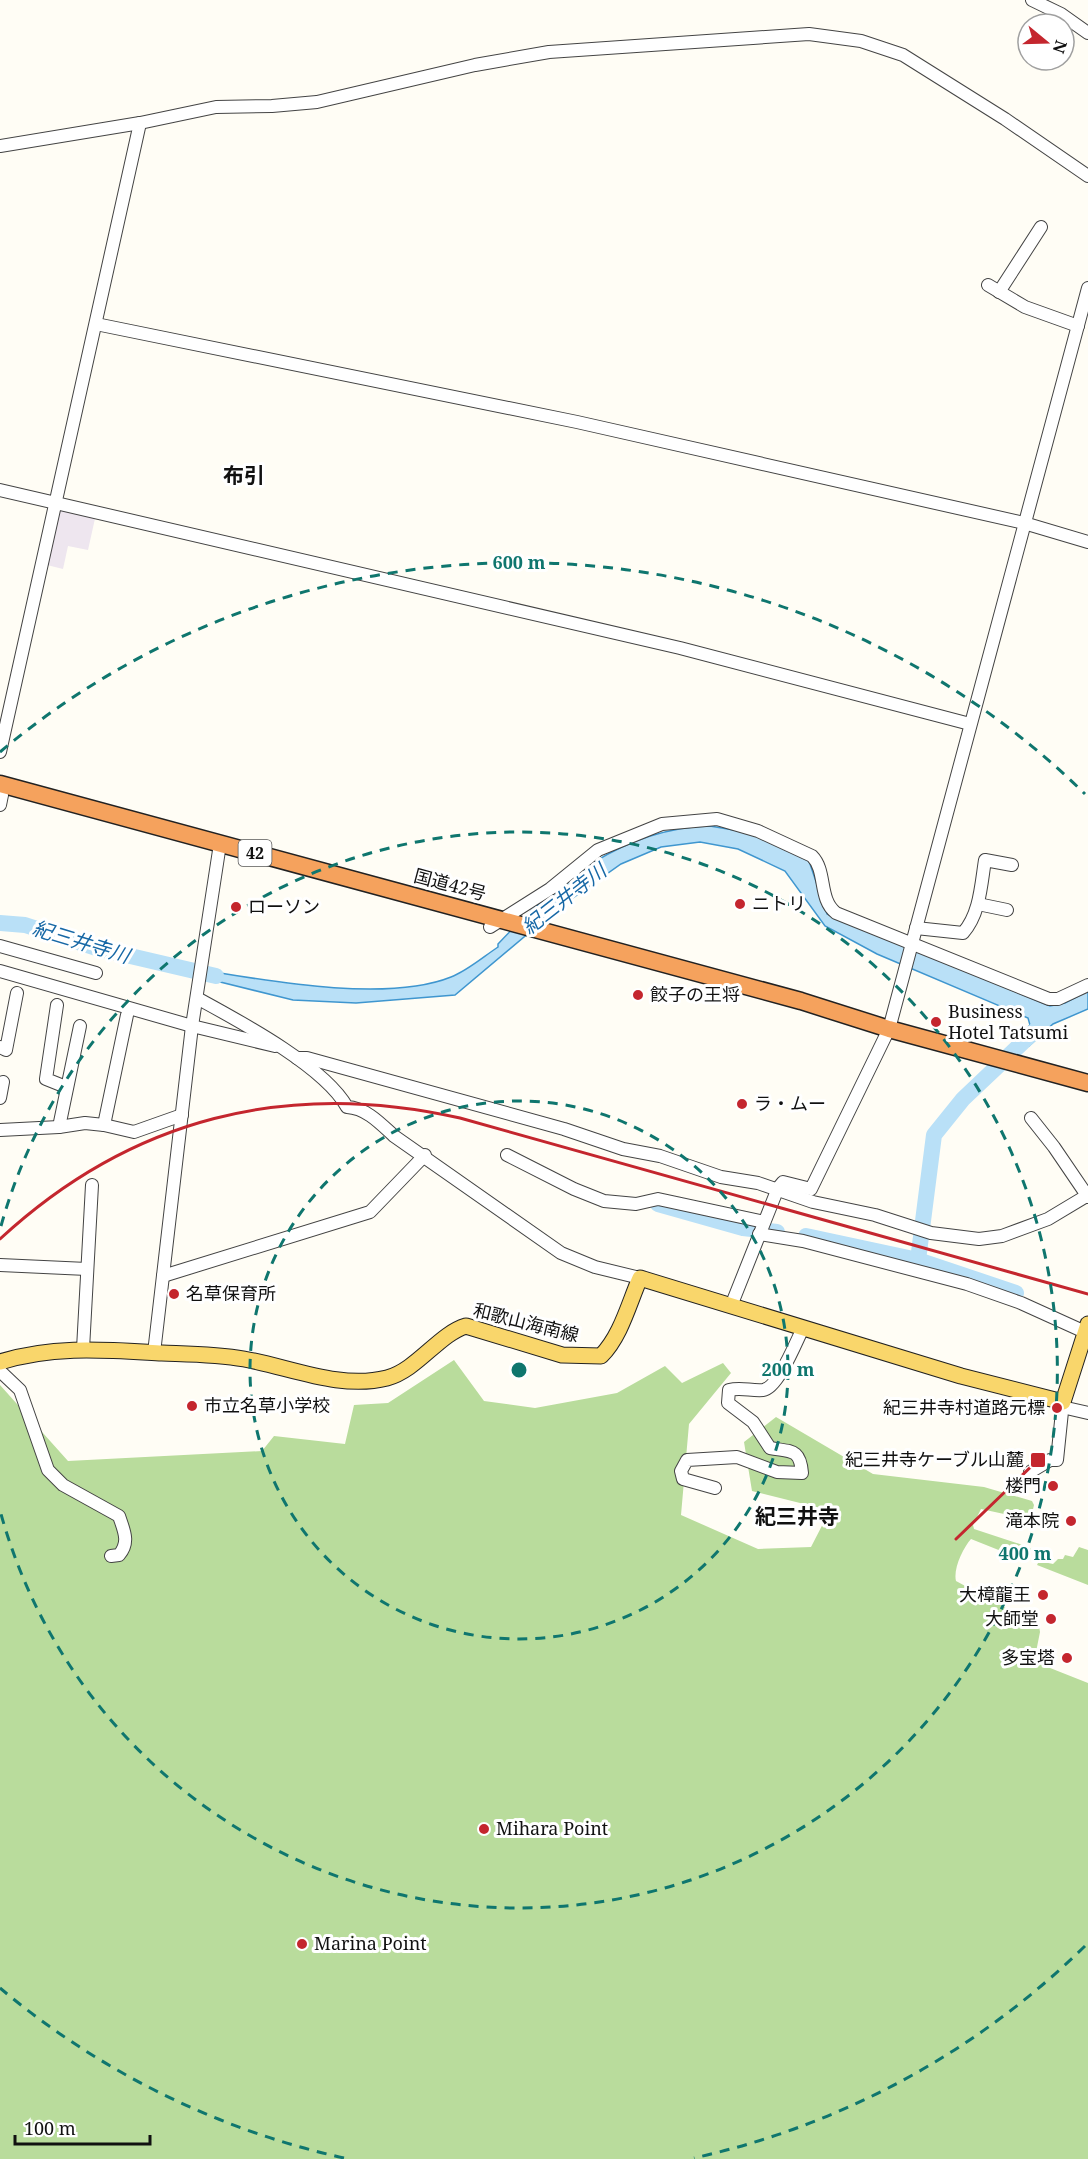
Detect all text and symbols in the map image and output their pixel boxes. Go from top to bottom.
north arrow [1016,12,1076,72]
text: N [1048,37,1073,57]
district label: 布引 [223,461,265,489]
text: 600 m [493,550,546,574]
road number: 42 [238,840,272,866]
water label: 紀三井寺川 [516,856,613,940]
street label: 国道42号 [411,863,489,905]
place label: ニトリ [752,891,806,915]
place label: ローソン [248,894,320,918]
marker: ニトリ [733,897,747,911]
marker: ローソン [229,900,243,914]
water label: 紀三井寺川 [29,914,135,970]
place label: 餃子の王将 [650,982,740,1006]
marker: 餃子の王将 [631,988,645,1002]
place label: Business Hotel Tatsumi [948,999,1068,1044]
marker: Business Hotel Tatsumi [929,1015,943,1029]
place label: ラ・ムー [754,1091,826,1115]
marker: ラ・ムー [735,1097,749,1111]
place label: 名草保育所 [186,1281,276,1305]
marker: 名草保育所 [167,1287,181,1301]
street label: 和歌山海南線 [471,1297,582,1347]
text: 200 m [762,1357,815,1381]
centre of rings [509,1360,529,1380]
place label: 市立名草小学校 [204,1393,330,1417]
place label: 紀三井寺村道路元標 [883,1395,1045,1419]
marker: 市立名草小学校 [185,1399,199,1413]
marker: 紀三井寺村道路元標 [1050,1401,1064,1415]
place label: 紀三井寺ケーブル山麓 [845,1447,1024,1471]
marker: 紀三井寺ケーブル山麓 [1029,1451,1047,1469]
place label: 楼門 [1005,1473,1041,1497]
marker: 楼門 [1046,1479,1060,1493]
district label: 紀三井寺 [755,1502,839,1530]
place label: 滝本院 [1005,1508,1059,1532]
marker: 滝本院 [1064,1514,1078,1528]
text: 400 m [999,1541,1052,1565]
place label: 大樟龍王 [959,1582,1031,1606]
marker: 大樟龍王 [1036,1588,1050,1602]
place label: 大師堂 [985,1606,1039,1630]
marker: 大師堂 [1044,1612,1058,1626]
place label: 多宝塔 [1001,1645,1055,1669]
marker: 多宝塔 [1060,1651,1074,1665]
place label: Mihara Point [496,1816,608,1840]
marker: Mihara Point [477,1822,491,1836]
place label: Marina Point [314,1931,427,1955]
marker: Marina Point [295,1937,309,1951]
scale bar [15,2108,150,2146]
text: 100 m [24,2116,76,2140]

